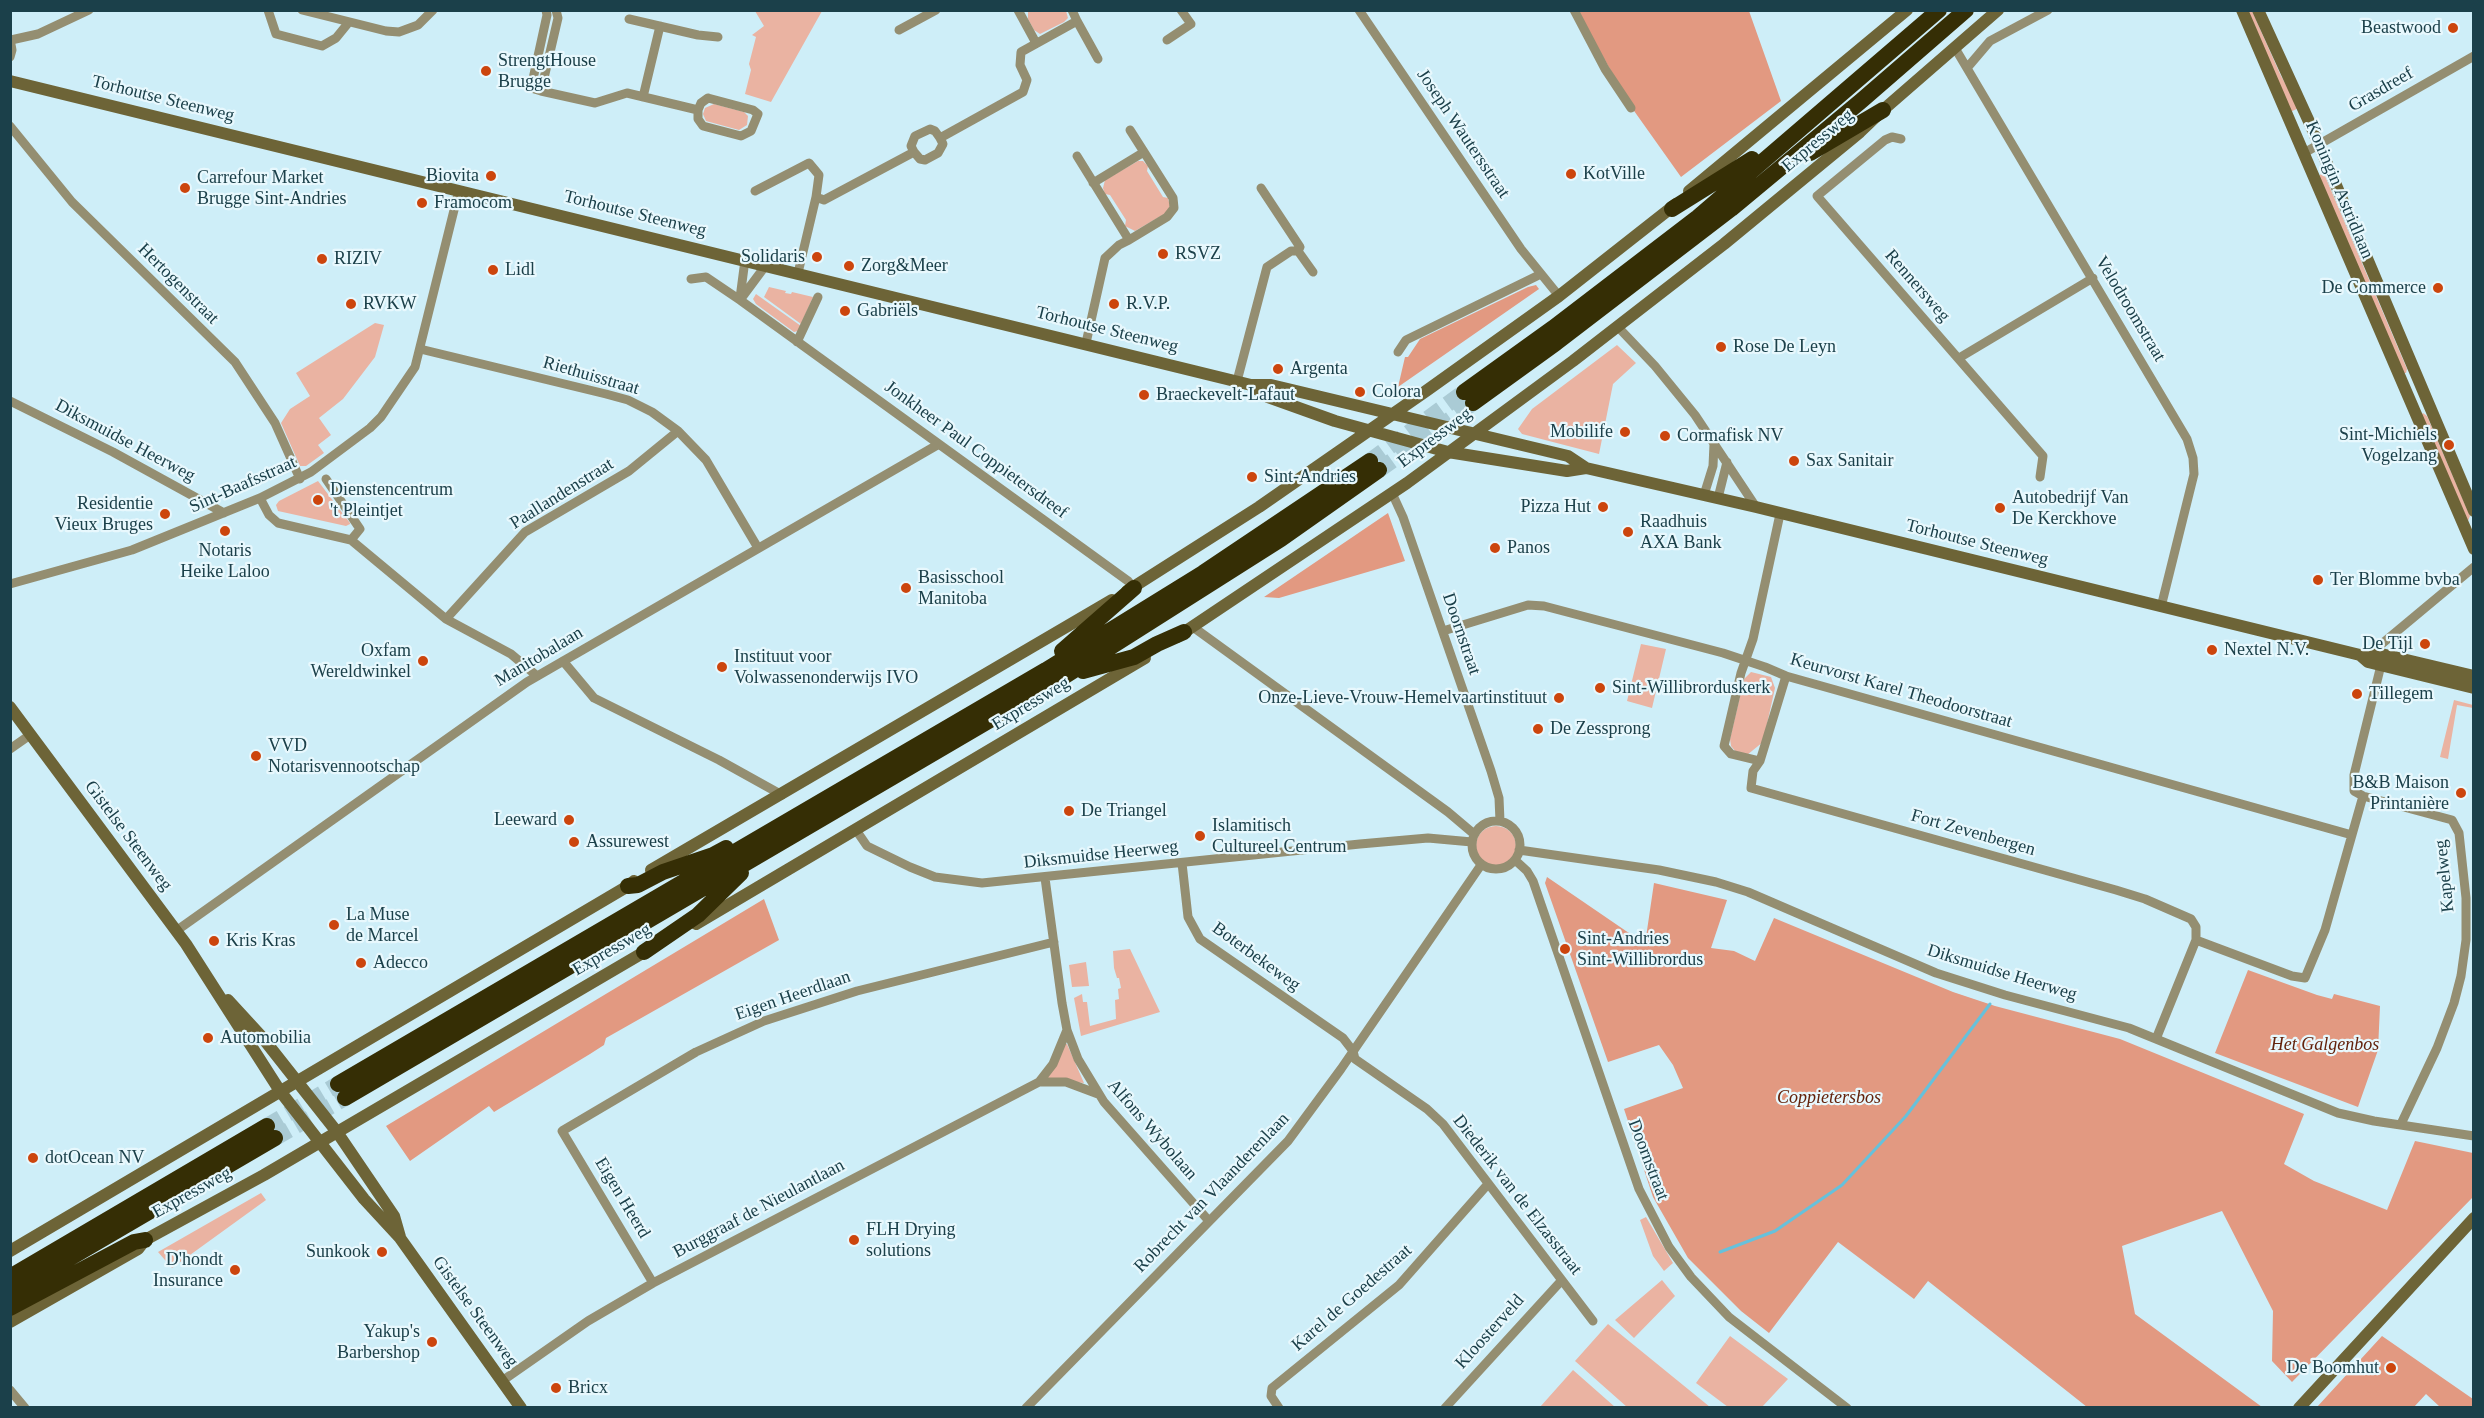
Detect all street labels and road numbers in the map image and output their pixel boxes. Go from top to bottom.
street label: Grasdreef [2345,63,2417,117]
street label: Joseph Wautersstraat [1412,65,1514,203]
street label: Torhoutse Steenweg [89,71,237,127]
street label: Expressweg [1778,105,1858,177]
street label: Koningin Astridlaan [2300,118,2378,262]
street label: Torhoutse Steenweg [561,186,709,242]
street label: Hertogenstraat [133,239,223,329]
street label: Rennersweg [1880,245,1954,327]
street label: Velodroomstraat [2090,252,2170,366]
street label: Torhoutse Steenweg [1033,302,1181,358]
street label: Riethuisstraat [540,352,642,400]
street label: Jonkheer Paul Coppietersdreef [880,376,1072,524]
street label: Diksmuidse Heerweg [51,395,199,487]
street label: Expressweg [1394,403,1476,473]
street label: Sint-Baafsstraat [186,452,300,518]
street label: Paallandenstraat [506,454,618,534]
street label: Torhoutse Steenweg [1903,515,2051,571]
street label: Doornstraat [1437,590,1485,678]
street label: Manitobalaan [491,622,587,692]
street label: Keurvorst Karel Theodoorstraat [1788,649,2014,733]
street label: Expressweg [988,672,1074,736]
street label: Gistelse Steenweg [80,777,176,895]
street label: Fort Zevenbergen [1908,805,2038,861]
street label: Diksmuidse Heerweg [1023,836,1179,874]
street label: Kapelweg [2430,839,2460,913]
street label: Boterbekeweg [1208,918,1304,996]
street label: Expressweg [569,919,655,981]
street label: Diksmuidse Heerweg [1925,940,2079,1006]
street label: Eigen Heerdlaan [733,966,853,1026]
street label: Alfons Wybolaan [1102,1075,1202,1185]
street label: Robrecht van Vlaanderenlaan [1130,1109,1294,1277]
street label: Diederik van de Elzasstraat [1448,1111,1586,1279]
street label: Doornstraat [1623,1116,1673,1204]
street label: Eigen Heerd [589,1154,655,1242]
street label: Burggraaf de Nieulantlaan [670,1155,848,1263]
street label: Expressweg [149,1162,235,1224]
street label: Karel de Goedestraat [1288,1240,1416,1356]
street label: Gistelse Steenweg [427,1252,523,1372]
street label: Kloosterveld [1451,1290,1529,1374]

